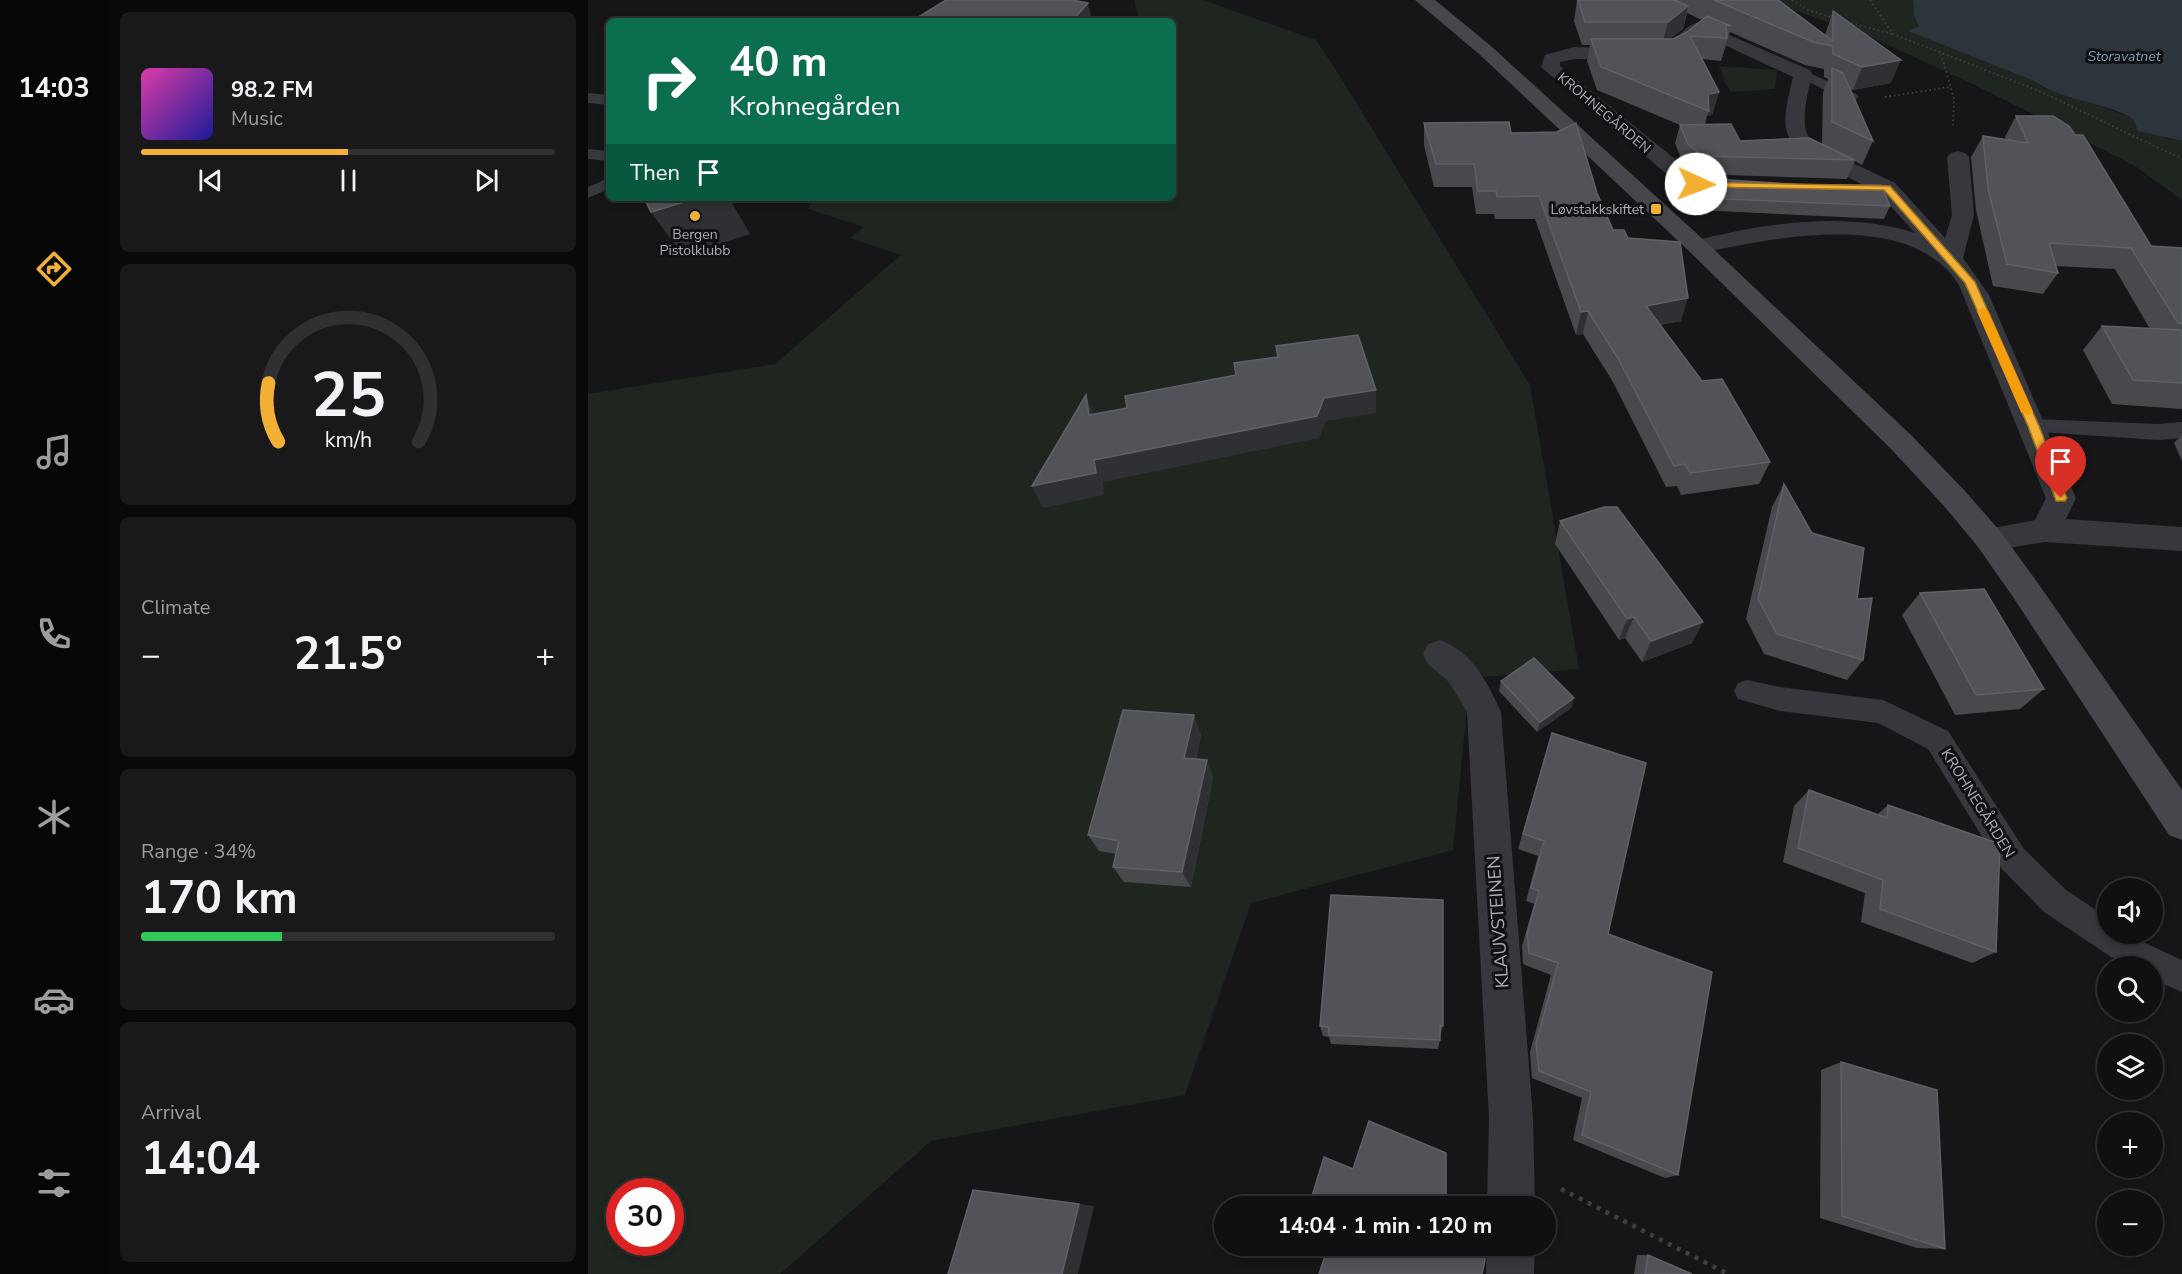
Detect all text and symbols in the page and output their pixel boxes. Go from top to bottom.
text: 40 m [729,34,828,91]
icon: right [630,42,708,120]
water label: Storavatnet [2087,47,2162,66]
street label: KROHNEGÅRDEN [1553,68,1655,158]
text: 14:03 [18,70,90,107]
text: 98.2 FM [231,75,313,105]
text: Krohnegården [729,88,900,125]
text: Music [231,105,283,132]
position arrow [1664,152,1728,216]
icon: arrive [692,156,725,189]
text: Then [630,158,680,188]
icon: previous [194,164,227,197]
icon: pause [332,164,365,197]
icon: next [470,164,503,197]
place label: Løvstakkskiftet [1550,200,1644,219]
marker: Løvstakkskiftet [1649,202,1663,216]
marker: Bergen Pistolklubb [688,209,702,223]
place label: Bergen Pistolklubb [660,225,730,260]
icon: directions [33,248,75,290]
text: 25 [311,353,385,438]
text: km/h [324,425,372,455]
icon: music [33,431,75,473]
pin [2035,436,2086,498]
icon: arrive [2044,445,2077,478]
text: Climate [141,594,210,621]
icon: phone [33,613,75,655]
text: 21.5° [293,624,403,685]
text: − [141,633,161,678]
text: + [535,633,555,678]
street label: KROHNEGÅRDEN [1936,744,2020,861]
icon: climate [33,796,75,838]
text: Range · 34% [141,838,256,865]
street label: KLAUVSTEINEN [1481,855,1515,989]
text: 170 km [141,868,298,929]
map controls [2097,878,2163,1256]
button: sound [2097,878,2163,944]
button: search [2097,956,2163,1022]
icon: car [33,979,75,1021]
button: layers [2097,1034,2163,1100]
text: Arrival [141,1099,201,1126]
button: + [2097,1112,2163,1178]
text: 14:04 [141,1129,260,1190]
icon: filters [33,1162,75,1204]
speed limit sign: 30 [606,1178,684,1256]
button: − [2097,1190,2163,1256]
text: 14:04 · 1 min · 120 m [1278,1211,1492,1241]

